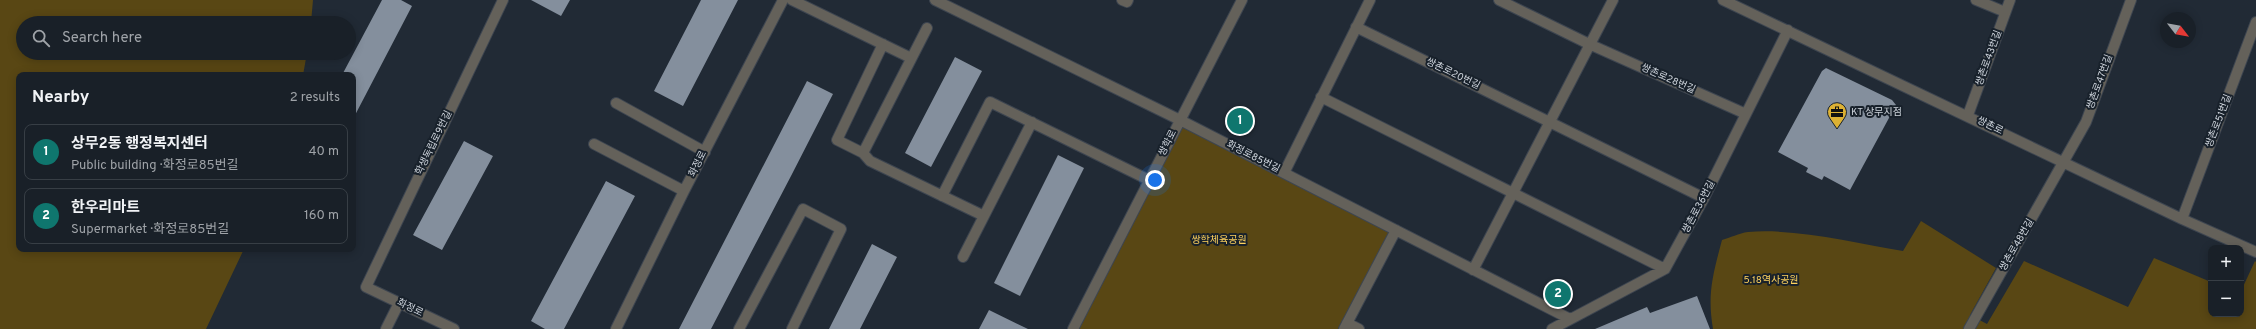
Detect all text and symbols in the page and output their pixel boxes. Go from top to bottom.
north arrow [2160,12,2196,48]
search box [16,16,356,60]
icon: search [30,27,52,49]
street label: 쌍촌로43번길 [1973,28,2005,88]
text: Search here [62,29,142,48]
street label: 쌍촌로47번길 [2084,53,2116,111]
street label: 쌍촌로20번길 [1424,55,1482,93]
street label: 쌍촌로28번길 [1639,61,1697,97]
text: Nearby [32,87,89,109]
text: 2 results [290,90,340,106]
street label: 쌍촌로51번길 [2203,93,2235,149]
office icon: KT 상무지점 [1826,101,1848,129]
pin: 1 [1227,106,1253,136]
place label: KT 상무지점 [1851,106,1902,119]
street label: 학생독립로9번길 [413,109,455,177]
street label: 쌍촌로 [1975,114,2005,138]
street label: 쌍학로 [1156,128,1180,158]
text: 상무2동 행정복지센터 [71,135,208,154]
street label: 화정로85번길 [1224,138,1282,176]
text: 1 [43,144,49,160]
text: 40 m [309,144,339,160]
street label: 화정로 [686,149,710,179]
text: Public building · 화정로85번길 [71,158,239,174]
your location [1145,170,1165,190]
street label: 쌍촌로36번길 [1680,178,1718,236]
text: 한우리마트 [71,199,140,218]
text: 2 [42,208,50,224]
text: 160 m [304,208,339,224]
street label: 쌍촌로48번길 [1997,216,2037,274]
text: Supermarket · 화정로85번길 [71,222,229,238]
park label: 쌍학체육공원 [1191,234,1247,247]
map controls [2208,245,2244,317]
button: + [2208,245,2244,281]
park label: 5.18역사공원 [1743,274,1799,287]
pin: 2 [1545,279,1571,309]
button: − [2208,281,2244,317]
street label: 화정로 [395,296,425,320]

